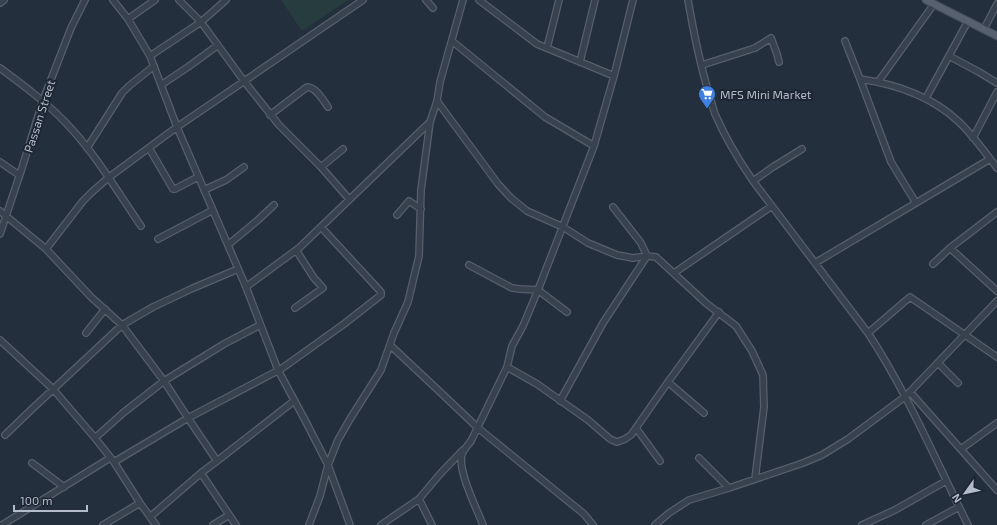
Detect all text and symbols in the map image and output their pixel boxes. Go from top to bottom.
street label: Passan Street [21,78,57,154]
supermarket icon: MFS Mini Market [697,84,717,109]
place label: MFS Mini Market [720,87,812,101]
north arrow [945,473,985,513]
scale bar [14,487,87,513]
text: N [949,492,964,506]
text: 100 m [20,493,52,507]

